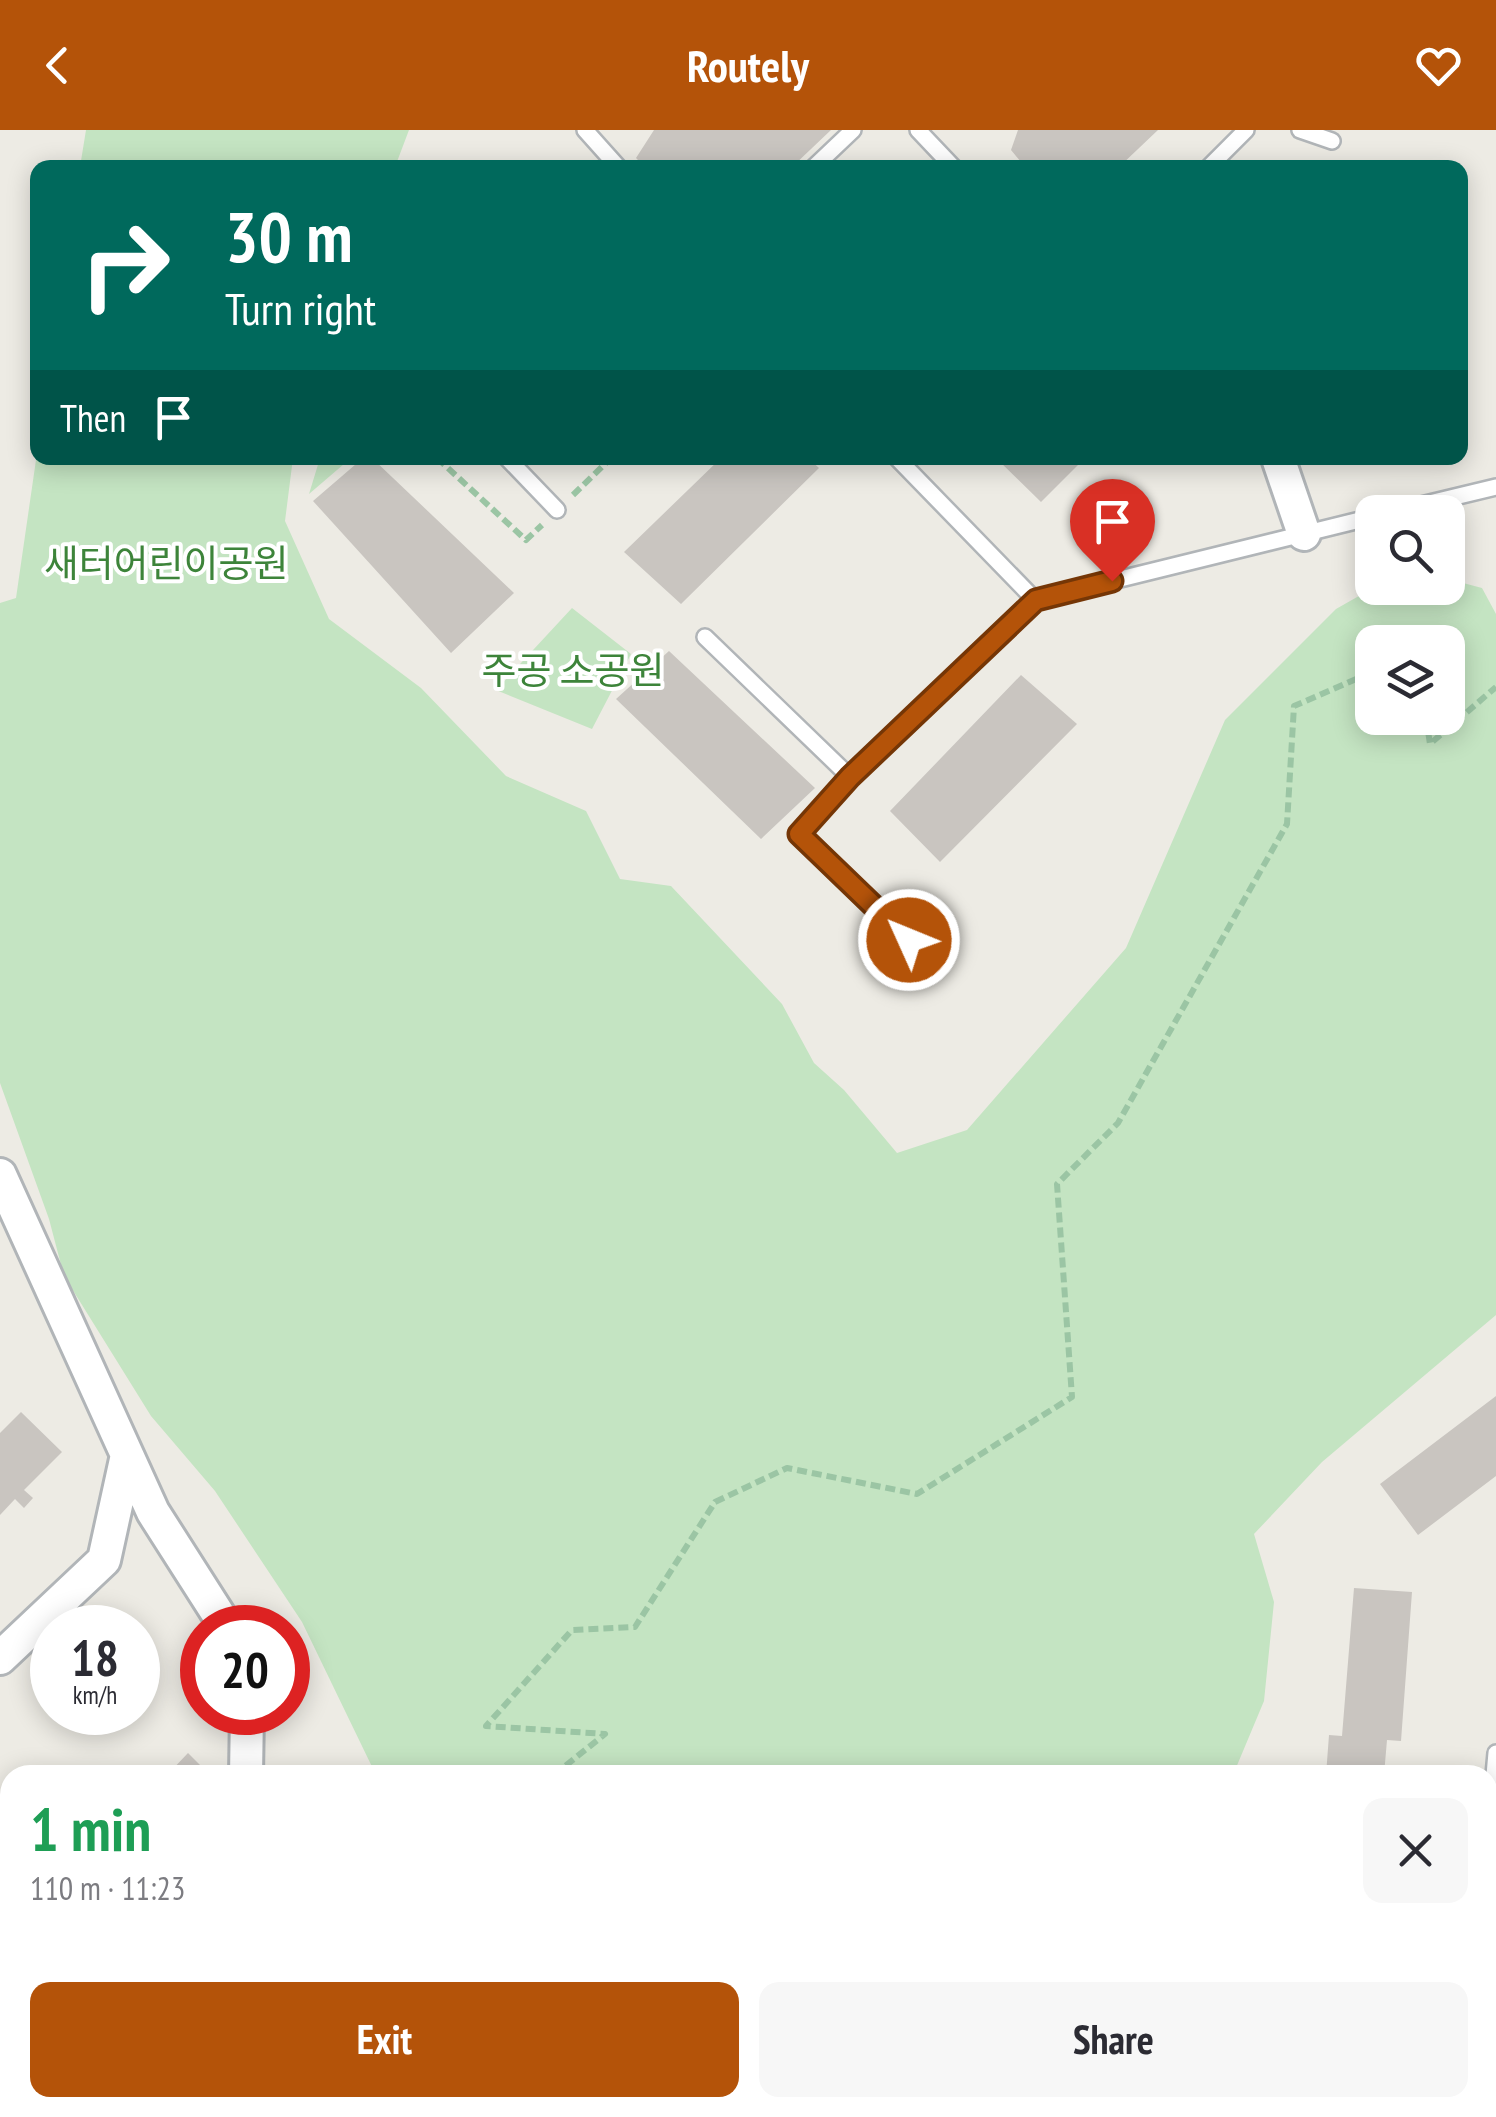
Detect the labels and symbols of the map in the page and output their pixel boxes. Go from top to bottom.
pin [1070,479,1155,582]
park label: 새터어린이공원 [44,538,288,587]
park label: 주공 소공원 [482,645,664,694]
position arrow [857,888,961,992]
speed limit sign: 20 [180,1605,310,1735]

